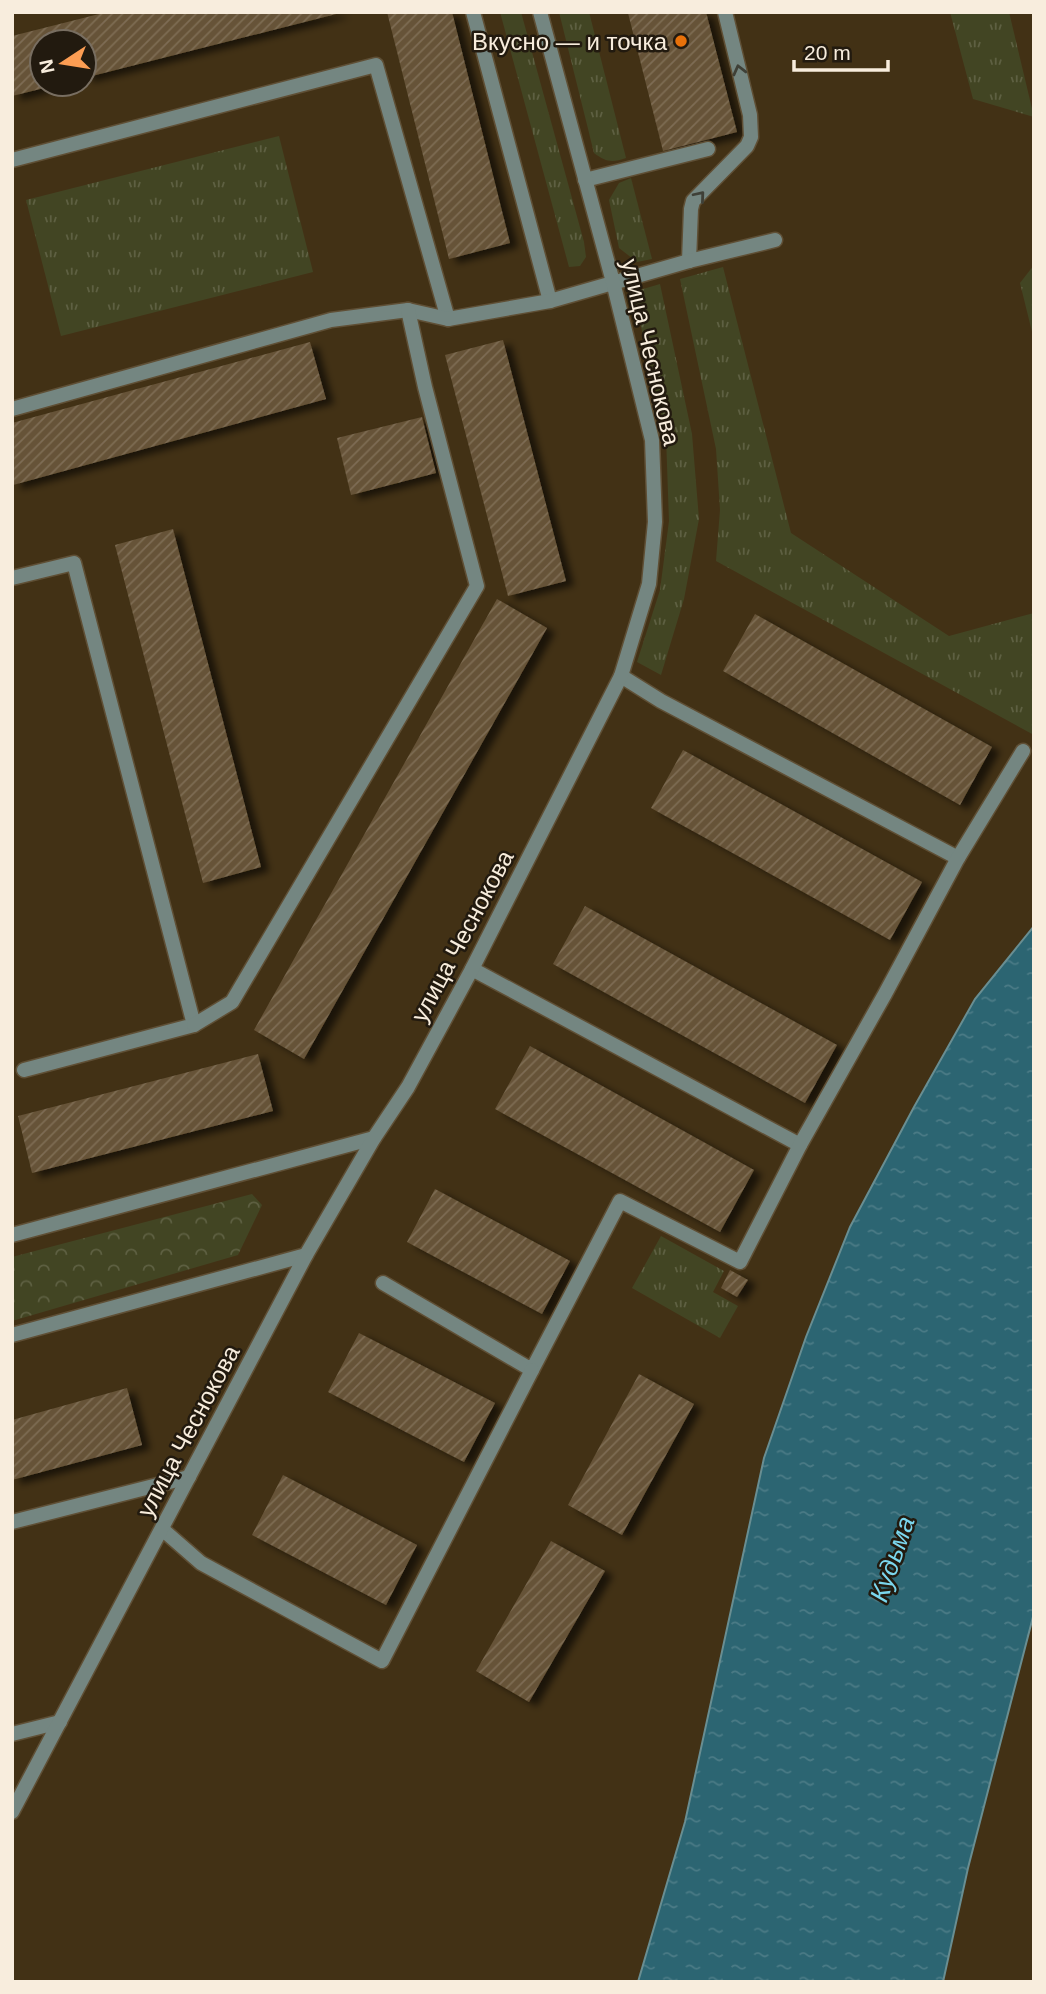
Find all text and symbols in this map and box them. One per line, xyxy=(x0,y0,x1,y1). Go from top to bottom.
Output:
north arrow xyxy=(28,28,98,98)
place label: Вкусно — и точка xyxy=(472,28,668,55)
scale bar xyxy=(794,28,888,72)
marker: Вкусно — и точка xyxy=(673,33,689,49)
text: 20 m xyxy=(804,41,851,64)
text: N xyxy=(35,58,59,75)
one-way arrow xyxy=(733,64,747,76)
one-way arrow xyxy=(691,191,704,204)
street label: улица Чеснокова xyxy=(616,256,686,448)
street label: улица Чеснокова xyxy=(405,845,519,1026)
street label: улица Чеснокова xyxy=(131,1340,245,1521)
water label: Кудьма xyxy=(863,1512,921,1606)

